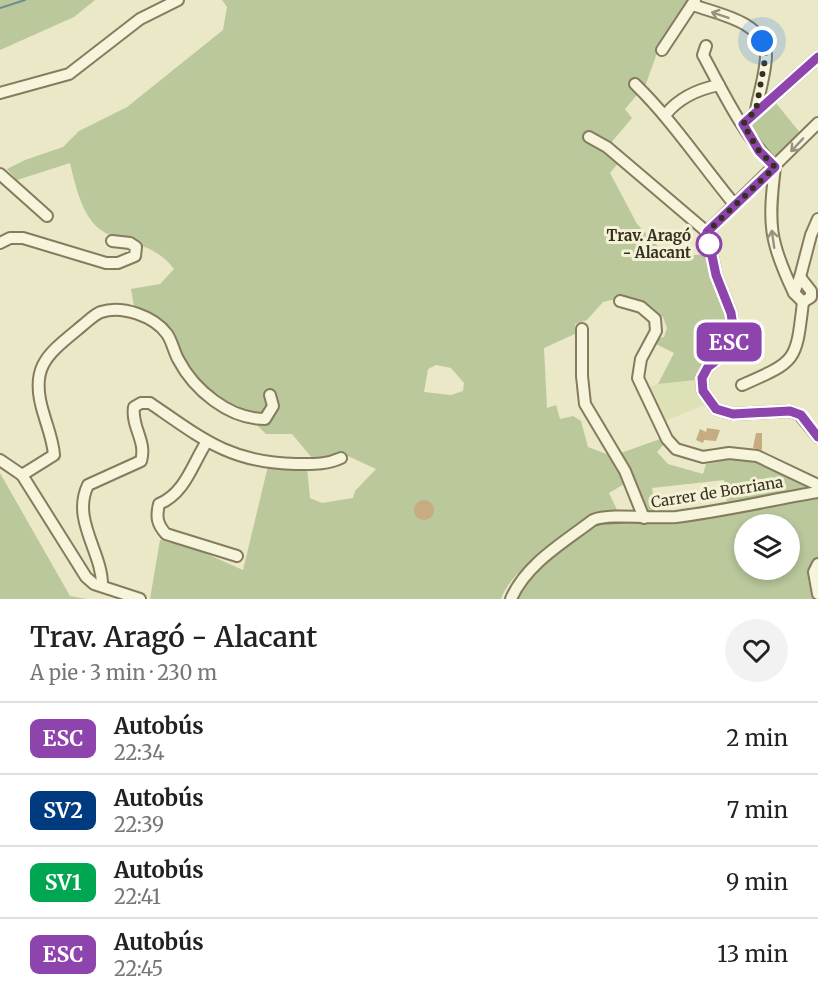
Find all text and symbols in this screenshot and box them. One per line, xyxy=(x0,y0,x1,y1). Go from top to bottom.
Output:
one-way arrow xyxy=(711,8,730,19)
your location xyxy=(747,26,777,56)
one-way arrow xyxy=(790,137,804,152)
place label: Trav. Aragó - Alacant xyxy=(607,226,691,262)
one-way arrow xyxy=(768,229,779,249)
marker: Trav. Aragó - Alacant xyxy=(696,231,722,257)
line badge: ESC xyxy=(694,322,764,362)
text: ESC xyxy=(709,329,749,356)
street label: Carrer de Borriana xyxy=(650,472,784,512)
map controls xyxy=(734,514,800,580)
button: layers xyxy=(734,514,800,580)
text: Trav. Aragó - Alacant xyxy=(30,619,317,655)
button: heart xyxy=(725,619,788,682)
text: A pie · 3 min · 230 m xyxy=(30,660,217,685)
text: Autobús xyxy=(114,712,204,740)
text: 2 min xyxy=(726,724,788,752)
text: ESC xyxy=(43,725,83,752)
text: 22:34 xyxy=(114,740,165,765)
text: Autobús xyxy=(114,784,204,812)
text: 7 min xyxy=(727,796,788,824)
text: SV2 xyxy=(43,797,83,824)
text: 22:39 xyxy=(114,812,164,837)
text: Autobús xyxy=(114,856,204,884)
text: 9 min xyxy=(726,868,788,896)
text: SV1 xyxy=(45,869,81,896)
text: 22:41 xyxy=(114,884,161,909)
text: Autobús xyxy=(114,928,204,956)
text: 13 min xyxy=(717,940,788,968)
text: ESC xyxy=(43,941,83,968)
text: 22:45 xyxy=(114,956,163,981)

